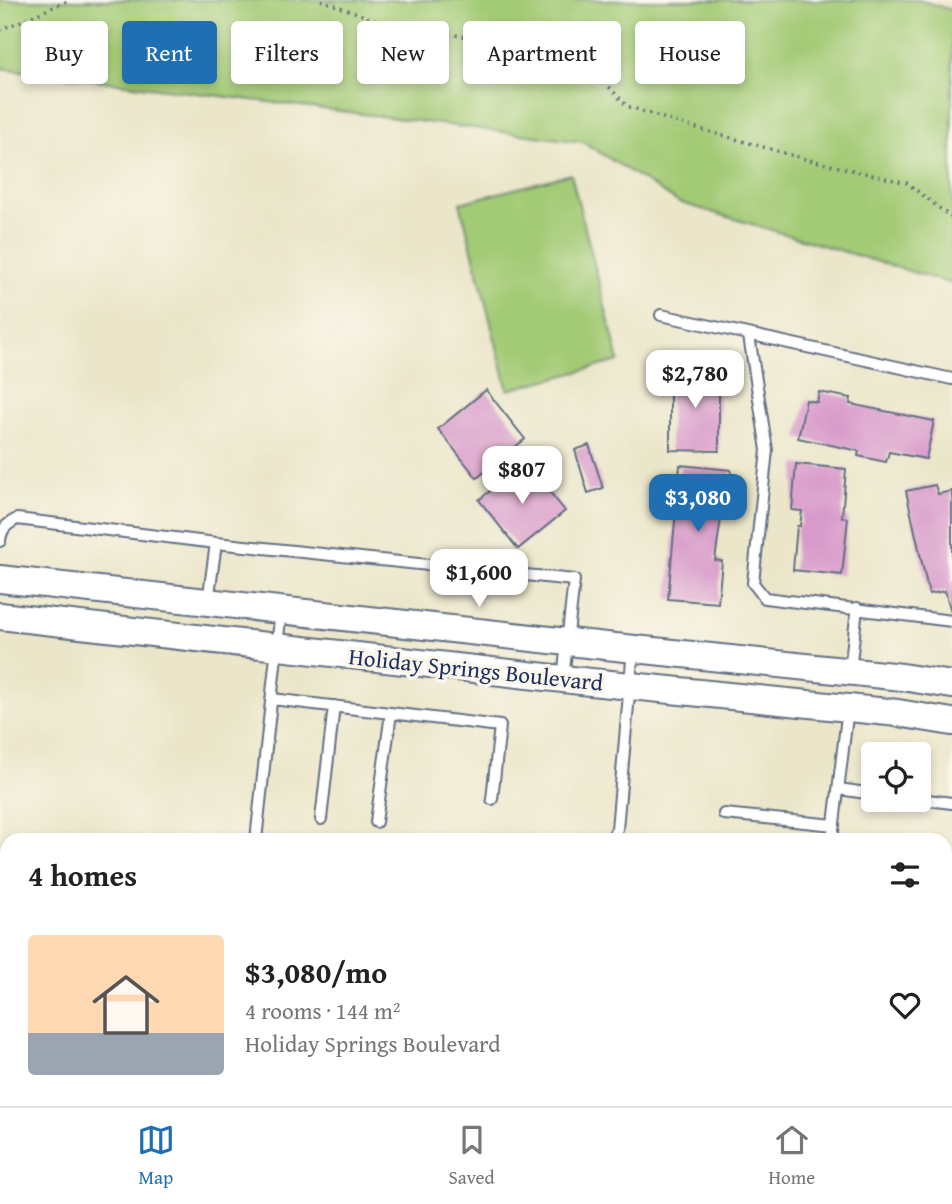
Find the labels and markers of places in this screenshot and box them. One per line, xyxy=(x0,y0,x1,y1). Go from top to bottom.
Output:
pin: $2,780 xyxy=(638,350,752,410)
pin: $807 xyxy=(481,447,563,506)
pin: $3,080 xyxy=(641,475,755,534)
pin: $1,600 xyxy=(422,550,536,609)

